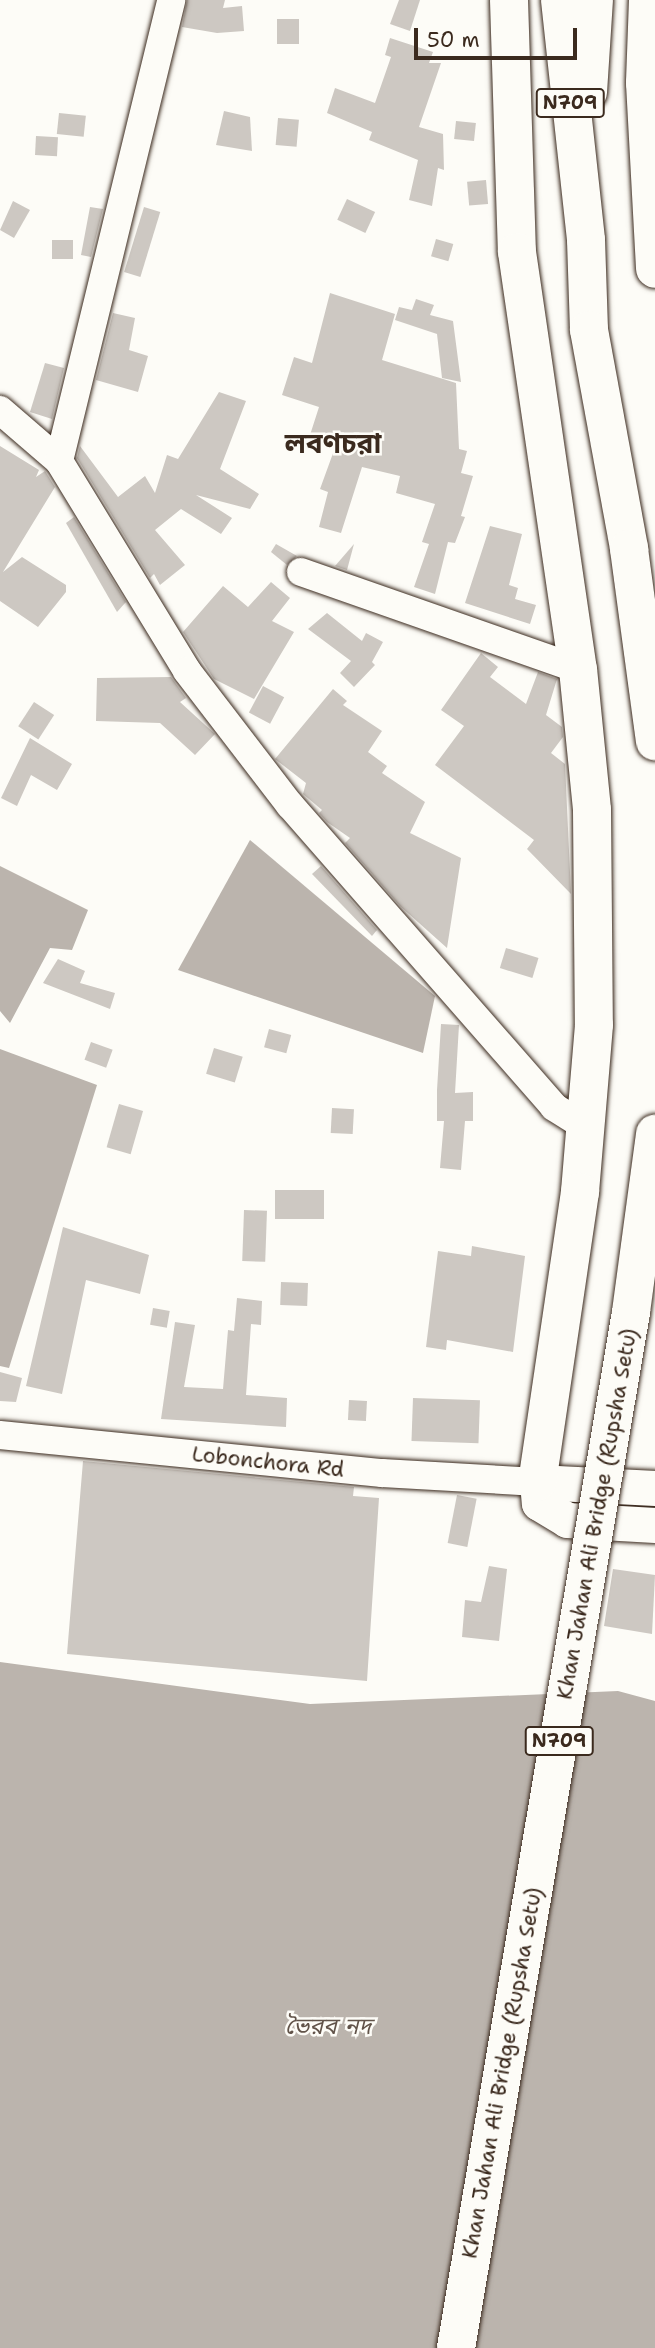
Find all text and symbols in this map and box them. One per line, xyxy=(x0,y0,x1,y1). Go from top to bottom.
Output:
scale bar xyxy=(417,14,580,58)
text: 50 m xyxy=(427,26,480,54)
road number: N709 xyxy=(535,88,605,118)
district label: লবণচরা xyxy=(285,426,381,460)
street label: Khan Jahan Ali Bridge (Rupsha Setu) xyxy=(552,1326,642,1702)
street label: Lobonchora Rd xyxy=(191,1441,345,1483)
road number: N709 xyxy=(524,1726,594,1756)
street label: Khan Jahan Ali Bridge (Rupsha Setu) xyxy=(457,1885,547,2261)
water label: ভৈরব নদ xyxy=(285,2012,371,2040)

